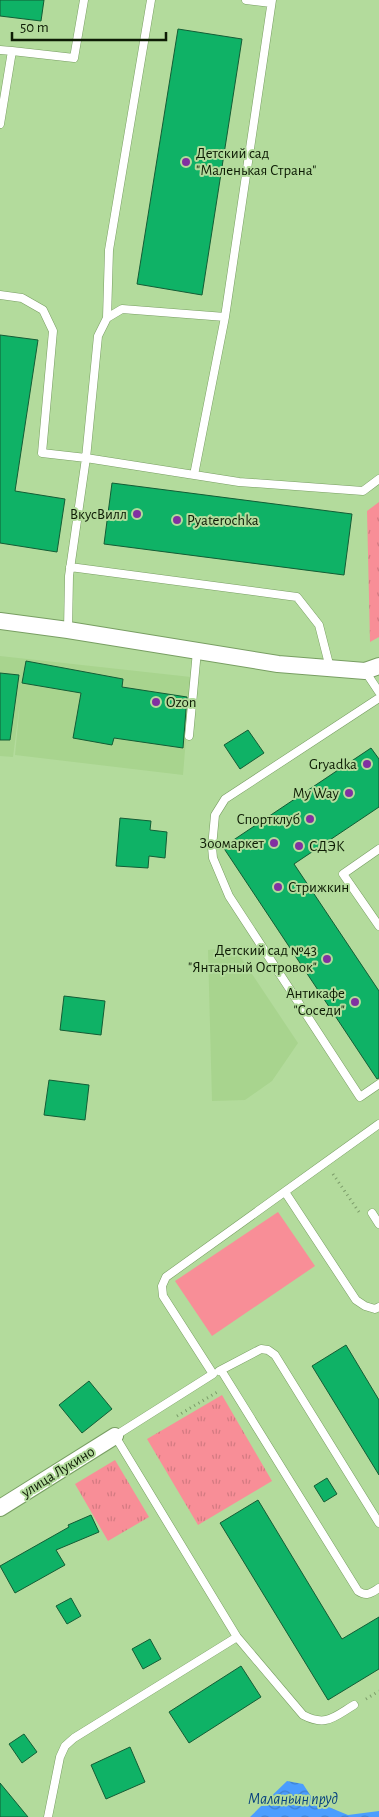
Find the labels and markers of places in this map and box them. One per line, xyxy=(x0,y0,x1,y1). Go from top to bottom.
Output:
place label: Детский сад "Маленькая Страна" xyxy=(196,146,316,178)
marker: Детский сад "Маленькая Страна" xyxy=(180,156,192,168)
place label: ВкусВилл xyxy=(70,507,127,522)
marker: ВкусВилл xyxy=(131,508,143,520)
place label: Pyaterochka xyxy=(187,513,259,528)
marker: Pyaterochka xyxy=(171,514,183,526)
place label: Ozon xyxy=(166,695,196,710)
marker: Ozon xyxy=(150,696,162,708)
place label: Gryadka xyxy=(309,757,357,772)
marker: Gryadka xyxy=(361,758,373,770)
place label: My Way xyxy=(293,786,340,801)
marker: My Way xyxy=(343,787,355,799)
place label: Спортклуб xyxy=(236,812,300,827)
marker: Спортклуб xyxy=(304,813,316,825)
place label: Зоомаркет xyxy=(199,836,265,851)
marker: Зоомаркет xyxy=(268,837,280,849)
place label: СДЭК xyxy=(309,839,345,854)
marker: СДЭК xyxy=(293,840,305,852)
place label: Стрижкин xyxy=(288,880,349,895)
marker: Стрижкин xyxy=(272,881,284,893)
place label: Детский сад №43 "Янтарный Островок" xyxy=(188,943,317,975)
marker: Детский сад №43 "Янтарный Островок" xyxy=(321,953,333,965)
place label: Антикафе "Соседи" xyxy=(286,986,345,1018)
marker: Антикафе "Соседи" xyxy=(349,996,361,1008)

